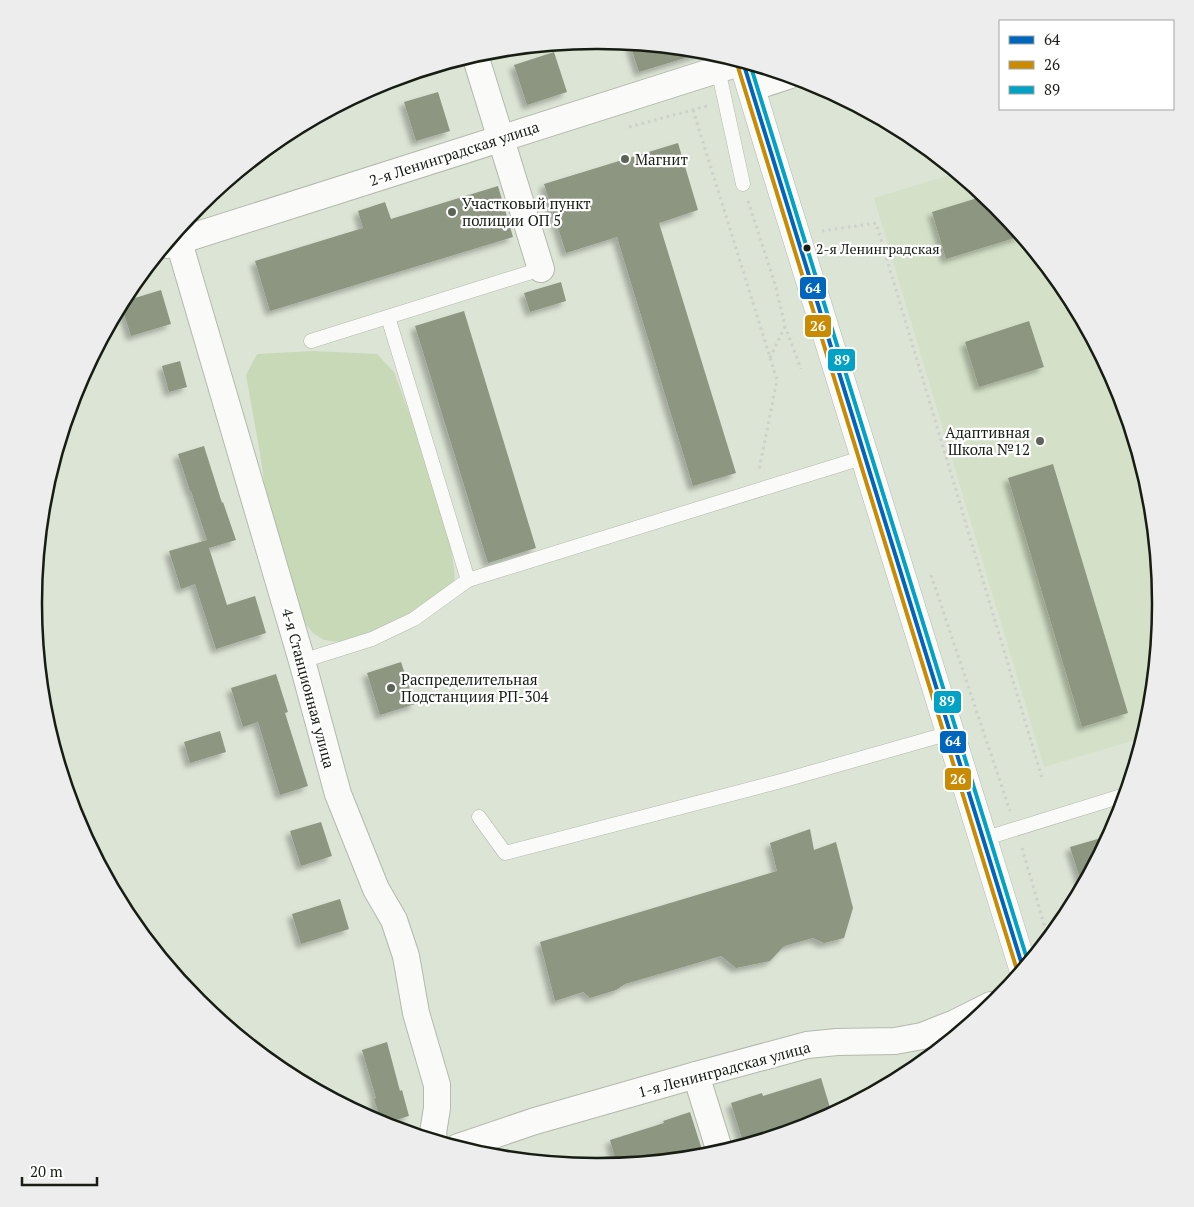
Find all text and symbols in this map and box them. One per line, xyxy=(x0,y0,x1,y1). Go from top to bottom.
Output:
legend xyxy=(999,20,1174,110)
text: 64 xyxy=(1044,29,1060,49)
text: 26 xyxy=(1044,54,1060,74)
text: 89 xyxy=(1044,79,1060,99)
street label: 2-я Ленинградская улица xyxy=(366,116,542,190)
place label: Магнит xyxy=(635,149,688,169)
marker: Магнит xyxy=(619,153,631,165)
place label: Участковый пункт полиции ОП 5 xyxy=(462,193,591,230)
marker: Участковый пункт полиции ОП 5 xyxy=(446,206,458,218)
place label: 2-я Ленинградская xyxy=(816,239,940,258)
marker: 2-я Ленинградская xyxy=(802,243,812,253)
line badge: 64 xyxy=(799,276,827,300)
text: 64 xyxy=(805,278,821,297)
line badge: 26 xyxy=(804,314,832,338)
text: 26 xyxy=(810,316,826,335)
line badge: 89 xyxy=(827,348,856,372)
text: 89 xyxy=(834,350,850,369)
place label: Адаптивная Школа №12 xyxy=(945,422,1030,459)
marker: Адаптивная Школа №12 xyxy=(1034,435,1046,447)
street label: 4-я Станционная улица xyxy=(278,606,340,771)
place label: Распределительная Подстанциия РП-304 xyxy=(401,669,548,706)
marker: Распределительная Подстанциия РП-304 xyxy=(385,682,397,694)
line badge: 89 xyxy=(933,690,962,714)
text: 89 xyxy=(939,691,955,710)
line badge: 64 xyxy=(939,730,967,754)
text: 64 xyxy=(945,731,961,750)
line badge: 26 xyxy=(944,767,972,791)
text: 26 xyxy=(950,769,966,788)
street label: 1-я Ленинградская улица xyxy=(636,1036,813,1102)
scale bar xyxy=(22,1154,98,1186)
text: 20 m xyxy=(30,1161,63,1181)

